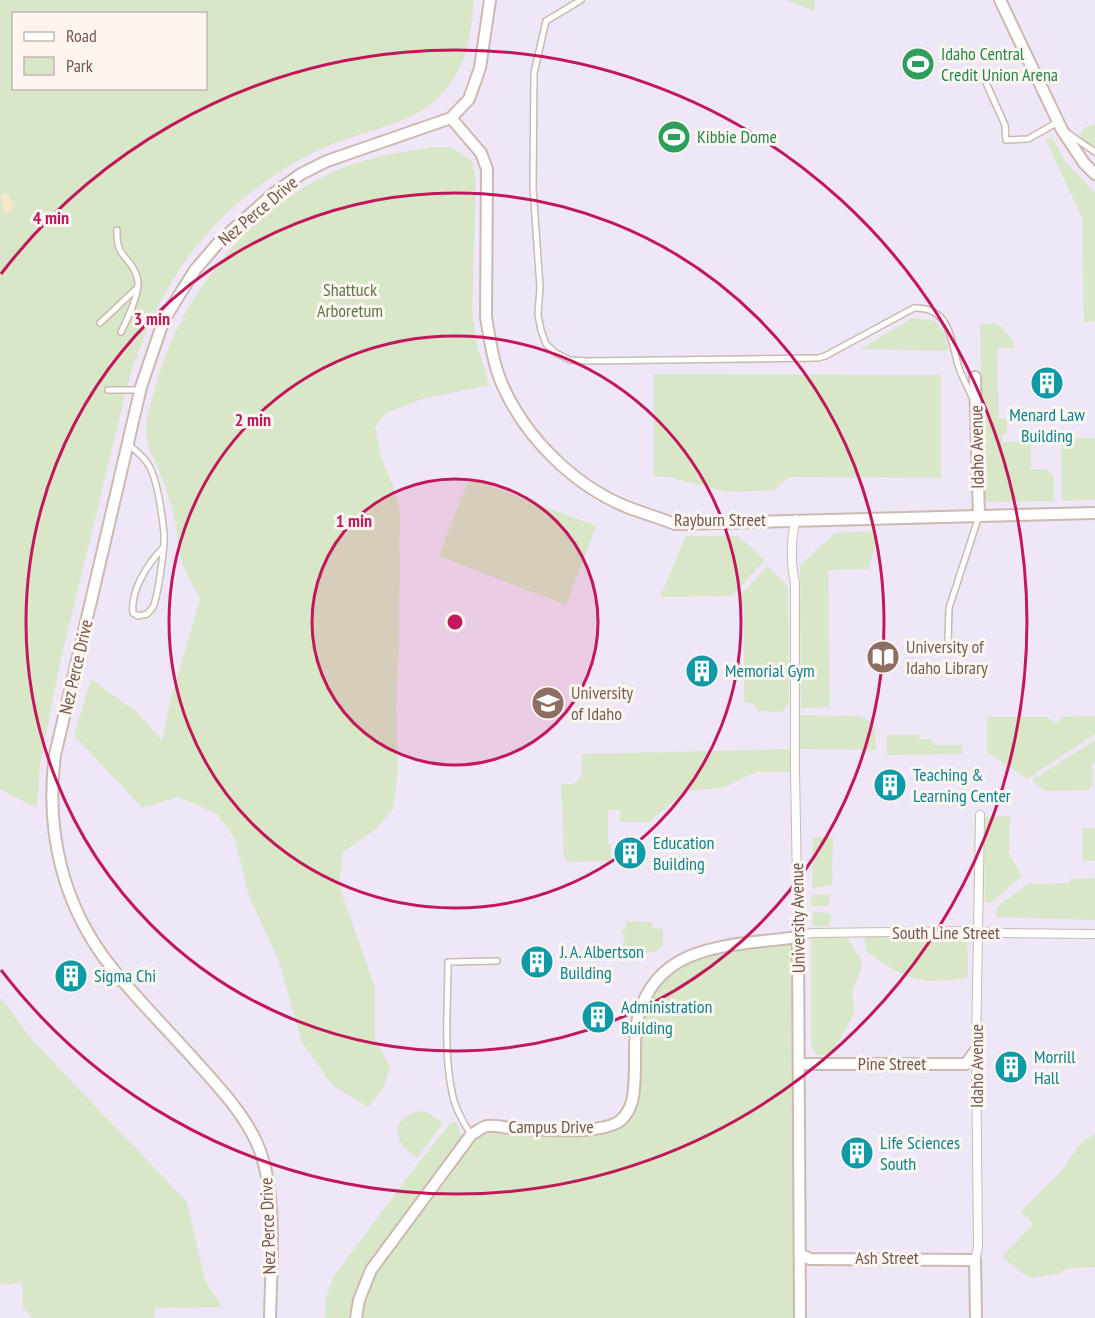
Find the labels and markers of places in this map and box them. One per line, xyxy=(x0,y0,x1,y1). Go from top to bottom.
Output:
place label: Idaho Central Credit Union Arena xyxy=(941,42,1058,86)
sports icon: Idaho Central Credit Union Arena xyxy=(900,46,936,82)
sports icon: Kibbie Dome xyxy=(656,119,692,155)
place label: Kibbie Dome xyxy=(697,125,777,148)
building icon: Menard Law Building xyxy=(1029,365,1065,401)
place label: Menard Law Building xyxy=(1009,403,1085,447)
centre of rings xyxy=(445,612,465,632)
place label: University of Idaho Library xyxy=(906,635,988,679)
library icon: University of Idaho Library xyxy=(865,639,901,675)
building icon: Memorial Gym xyxy=(684,653,720,689)
place label: Memorial Gym xyxy=(725,659,815,682)
place label: University of Idaho xyxy=(571,681,633,725)
school or university icon: University of Idaho xyxy=(530,685,566,721)
place label: Teaching & Learning Center xyxy=(913,763,1011,807)
building icon: Teaching & Learning Center xyxy=(872,767,908,803)
place label: Education Building xyxy=(653,831,714,875)
building icon: Education Building xyxy=(612,835,648,871)
place label: J. A. Albertson Building xyxy=(559,940,644,984)
building icon: J. A. Albertson Building xyxy=(519,944,555,980)
building icon: Sigma Chi xyxy=(53,958,89,994)
place label: Sigma Chi xyxy=(94,964,156,987)
place label: Administration Building xyxy=(621,995,712,1039)
building icon: Administration Building xyxy=(580,999,616,1035)
place label: Morrill Hall xyxy=(1034,1045,1076,1089)
building icon: Morrill Hall xyxy=(993,1049,1029,1085)
place label: Life Sciences South xyxy=(880,1131,960,1175)
building icon: Life Sciences South xyxy=(839,1135,875,1171)

